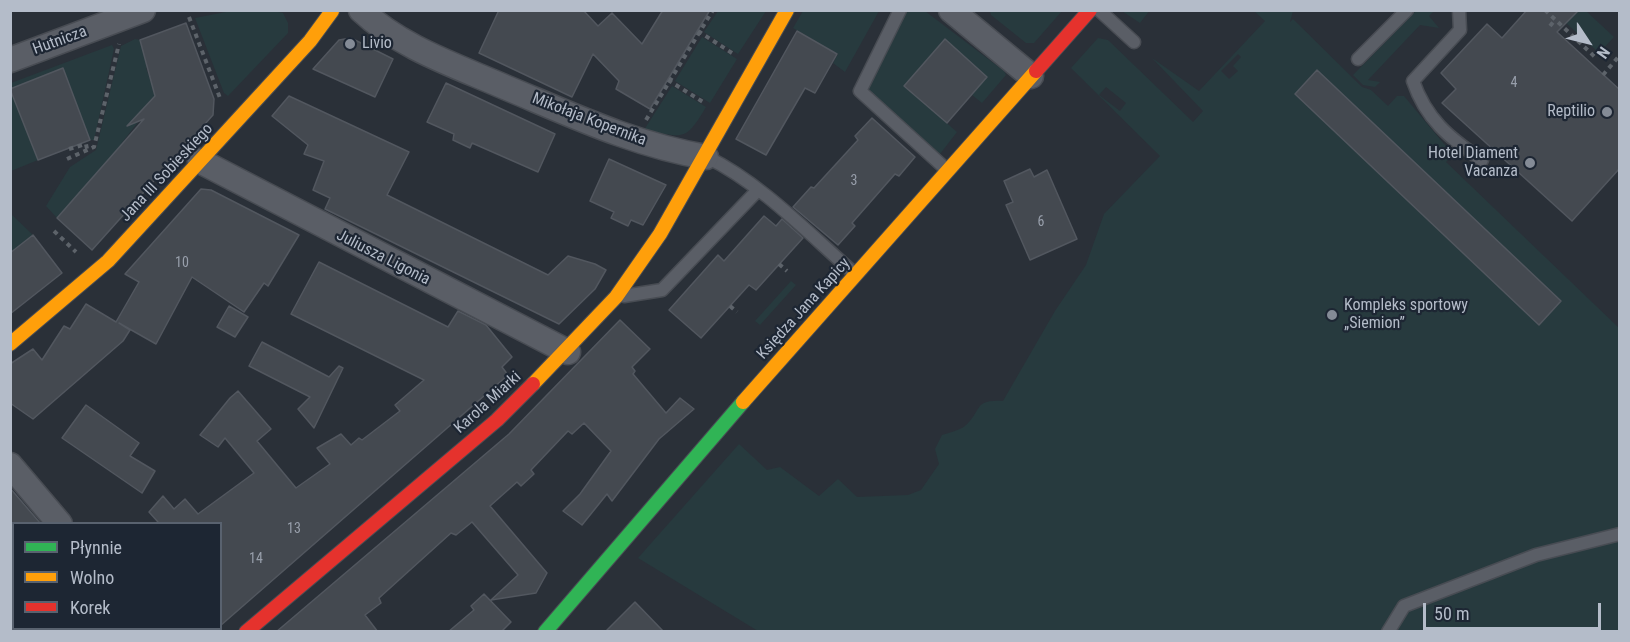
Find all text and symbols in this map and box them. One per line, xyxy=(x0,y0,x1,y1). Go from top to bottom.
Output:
north arrow xyxy=(1558,12,1618,72)
street label: Hutnicza xyxy=(30,22,90,60)
place label: Livio xyxy=(362,34,392,54)
marker: Livio xyxy=(343,37,357,51)
text: N xyxy=(1593,43,1614,62)
house number: 4 xyxy=(1511,75,1517,91)
street label: Mikołaja Kopernika xyxy=(529,89,649,151)
place label: Reptilio xyxy=(1547,102,1595,122)
marker: Reptilio xyxy=(1600,105,1614,119)
street label: Jana III Sobieskiego xyxy=(117,120,217,226)
place label: Hotel Diament Vacanza xyxy=(1428,144,1518,182)
marker: Hotel Diament Vacanza xyxy=(1523,156,1537,170)
house number: 3 xyxy=(851,173,857,189)
house number: 6 xyxy=(1038,214,1044,230)
street label: Juliusza Ligonia xyxy=(333,226,433,290)
street label: Księdza Jana Kapicy xyxy=(753,254,855,364)
house number: 10 xyxy=(175,255,189,271)
place label: Kompleks sportowy „Siemion” xyxy=(1344,296,1468,334)
marker: Kompleks sportowy „Siemion” xyxy=(1325,308,1339,322)
street label: Karola Miarki xyxy=(451,368,525,438)
house number: 13 xyxy=(287,521,301,537)
legend xyxy=(12,522,222,630)
text: Płynnie xyxy=(70,537,122,558)
house number: 14 xyxy=(249,551,263,567)
text: Wolno xyxy=(70,567,114,588)
scale bar xyxy=(1426,591,1604,629)
text: Korek xyxy=(70,597,110,618)
text: 50 m xyxy=(1434,603,1469,624)

